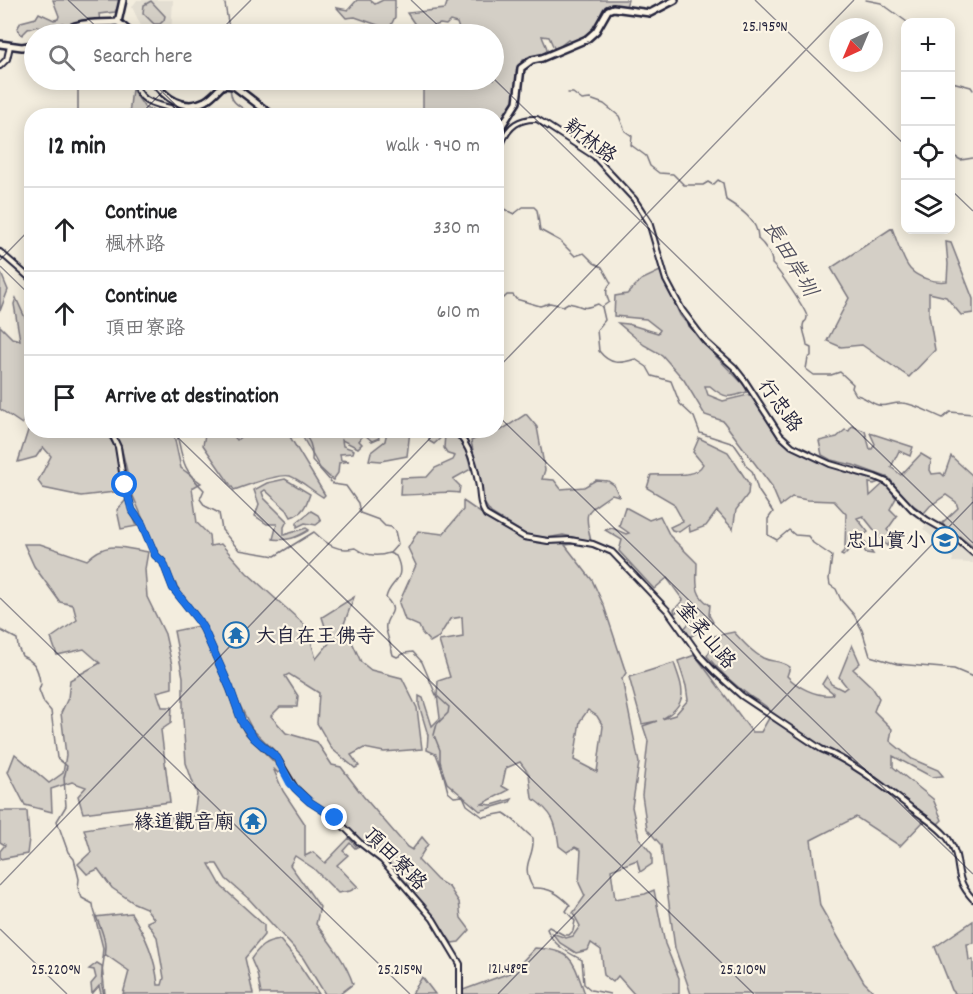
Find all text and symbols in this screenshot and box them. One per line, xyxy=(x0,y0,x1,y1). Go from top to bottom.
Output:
text: 25.195°N xyxy=(742,17,788,39)
north arrow xyxy=(829,18,883,72)
map controls xyxy=(901,18,955,234)
button: + xyxy=(901,18,955,72)
search box xyxy=(24,24,504,90)
icon: search xyxy=(45,41,78,74)
text: Search here xyxy=(93,42,192,73)
button: − xyxy=(901,72,955,126)
street label: 新林路 xyxy=(557,113,622,172)
button: locate xyxy=(901,126,955,180)
text: 12 min xyxy=(48,129,106,166)
text: Walk · 940 m xyxy=(386,133,480,161)
button: layers xyxy=(901,180,955,234)
text: Continue xyxy=(105,198,177,229)
icon: ahead xyxy=(48,213,81,246)
text: 330 m xyxy=(433,215,480,243)
water label: 長田岸圳 xyxy=(754,216,824,305)
text: 楓林路 xyxy=(105,232,165,260)
text: Continue xyxy=(105,282,177,313)
icon: ahead xyxy=(48,297,81,330)
text: 610 m xyxy=(437,299,480,327)
text: 頂田寮路 xyxy=(105,316,185,344)
street label: 行忠路 xyxy=(750,374,808,440)
icon: arrive xyxy=(48,381,81,414)
text: Arrive at destination xyxy=(105,382,279,413)
route start xyxy=(111,471,137,497)
school or university icon: 忠山實小 xyxy=(930,525,960,555)
place label: 忠山實小 xyxy=(846,529,926,557)
street label: 奎柔山路 xyxy=(668,597,742,677)
temple icon: 大自在王佛寺 xyxy=(221,620,251,650)
place label: 大自在王佛寺 xyxy=(256,624,376,652)
route end xyxy=(321,804,347,830)
temple icon: 緣道觀音廟 xyxy=(238,806,268,836)
place label: 緣道觀音廟 xyxy=(134,810,234,838)
street label: 頂田寮路 xyxy=(356,822,433,899)
text: 121.48°E xyxy=(488,959,528,981)
text: 25.220°N xyxy=(31,960,81,982)
text: 25.215°N xyxy=(377,960,423,982)
text: 25.210°N xyxy=(720,960,766,982)

